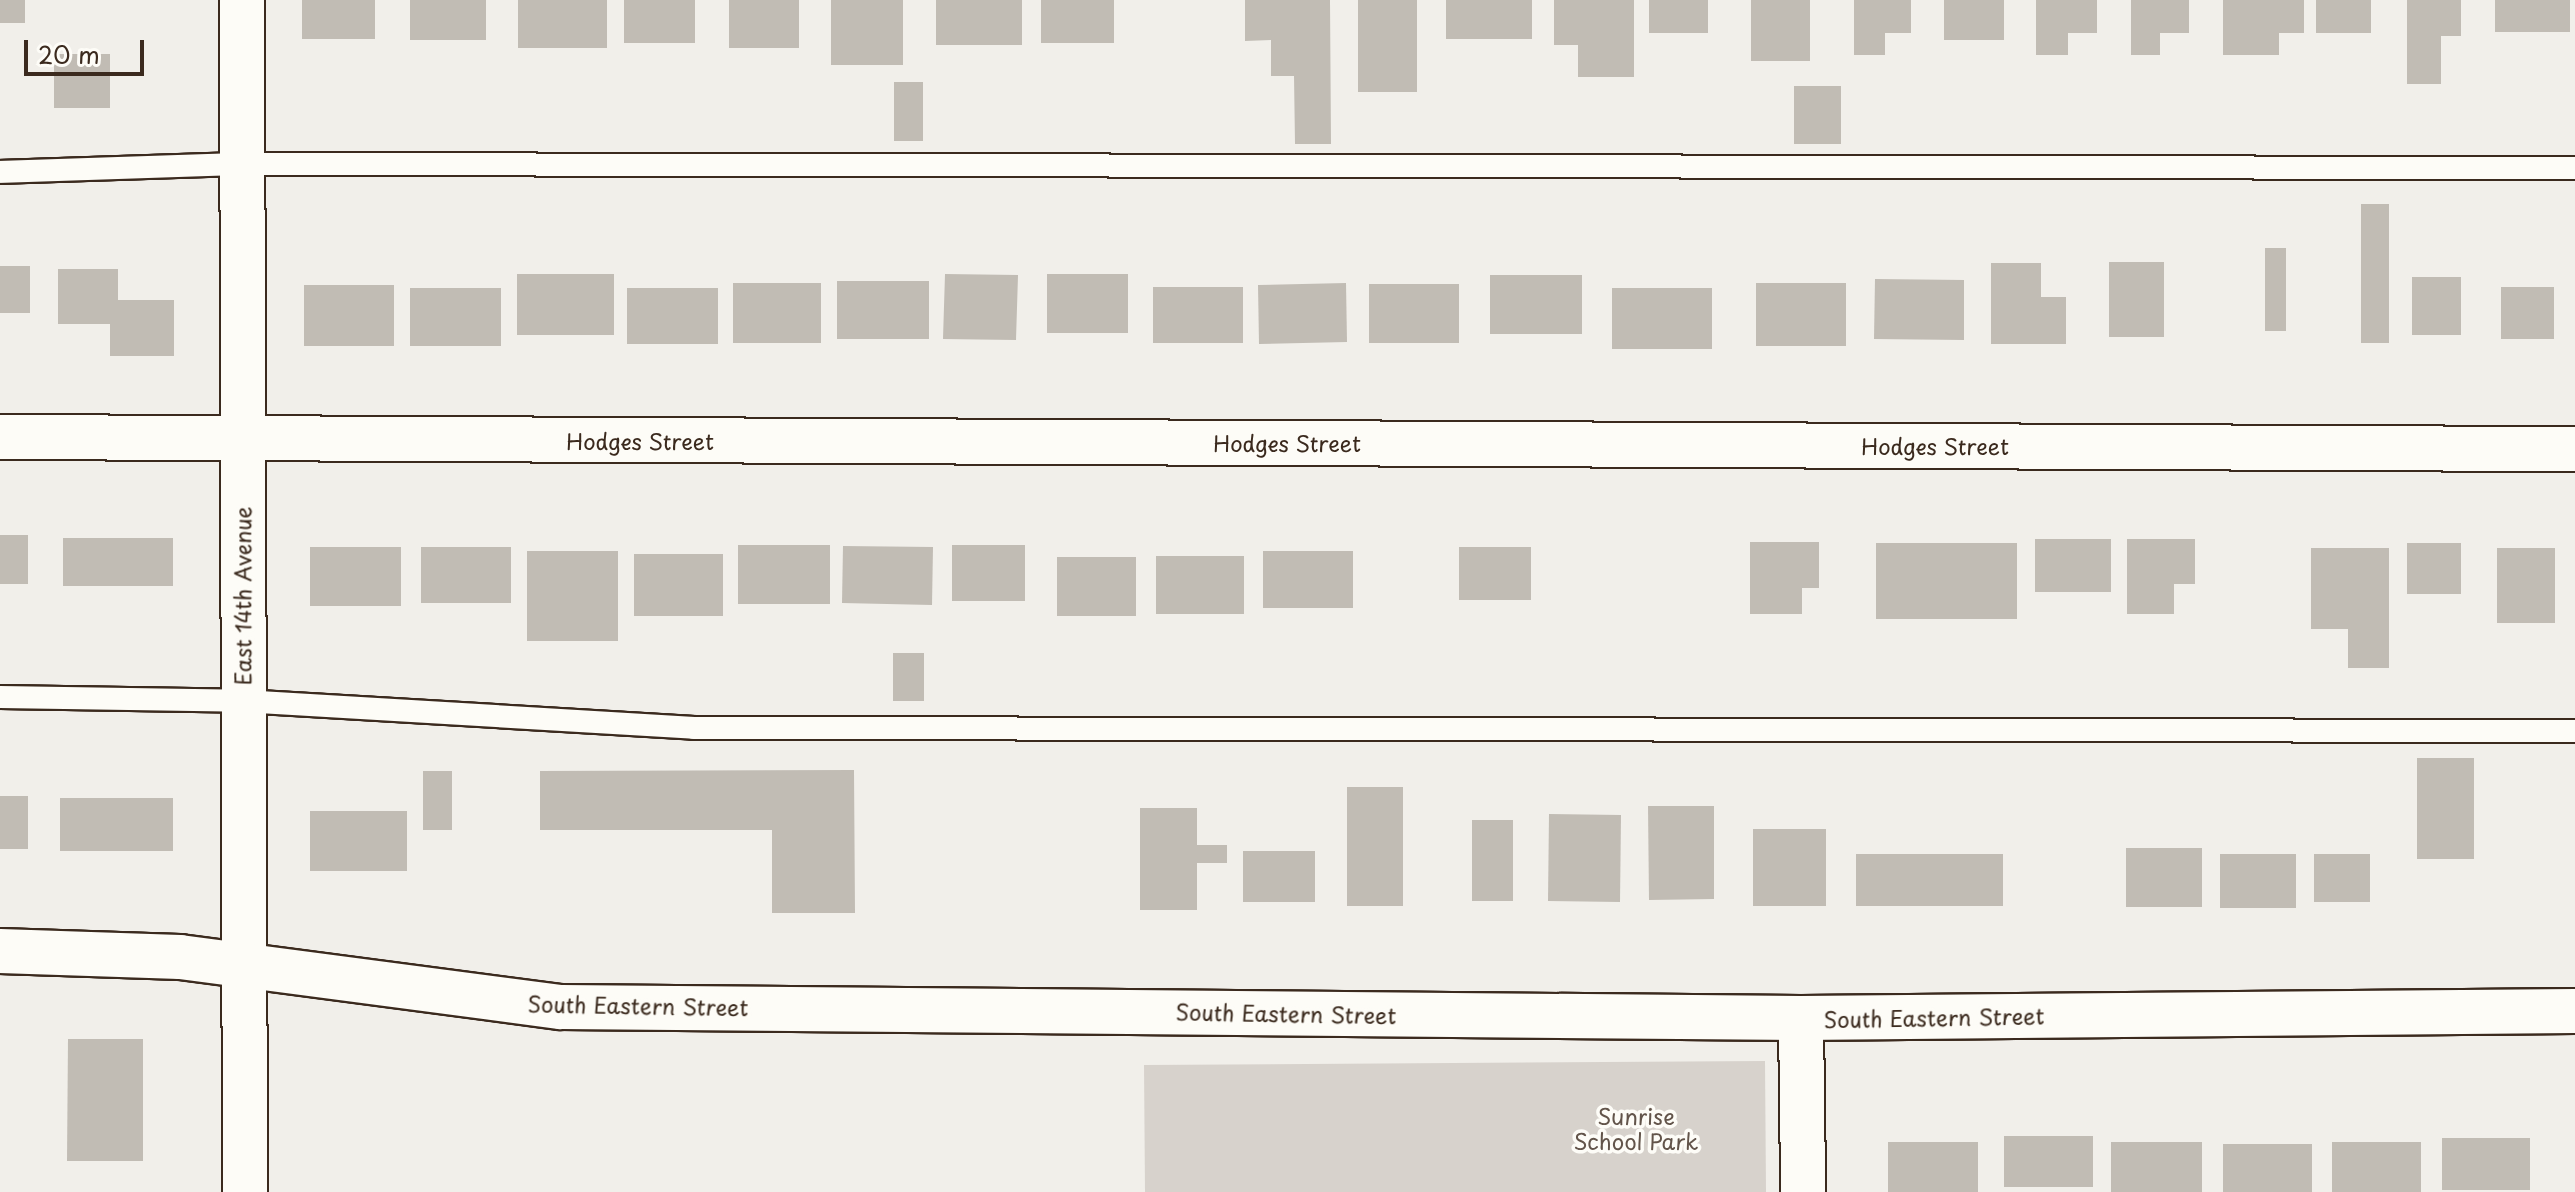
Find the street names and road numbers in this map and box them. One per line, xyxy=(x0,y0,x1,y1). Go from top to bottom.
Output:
street label: Hodges Street xyxy=(565,428,715,454)
street label: Hodges Street xyxy=(1212,430,1362,456)
street label: Hodges Street xyxy=(1860,433,2010,459)
street label: East 14th Avenue xyxy=(229,506,255,686)
street label: South Eastern Street xyxy=(527,990,749,1020)
street label: South Eastern Street xyxy=(1175,998,1397,1028)
street label: South Eastern Street xyxy=(1823,1002,2045,1032)

